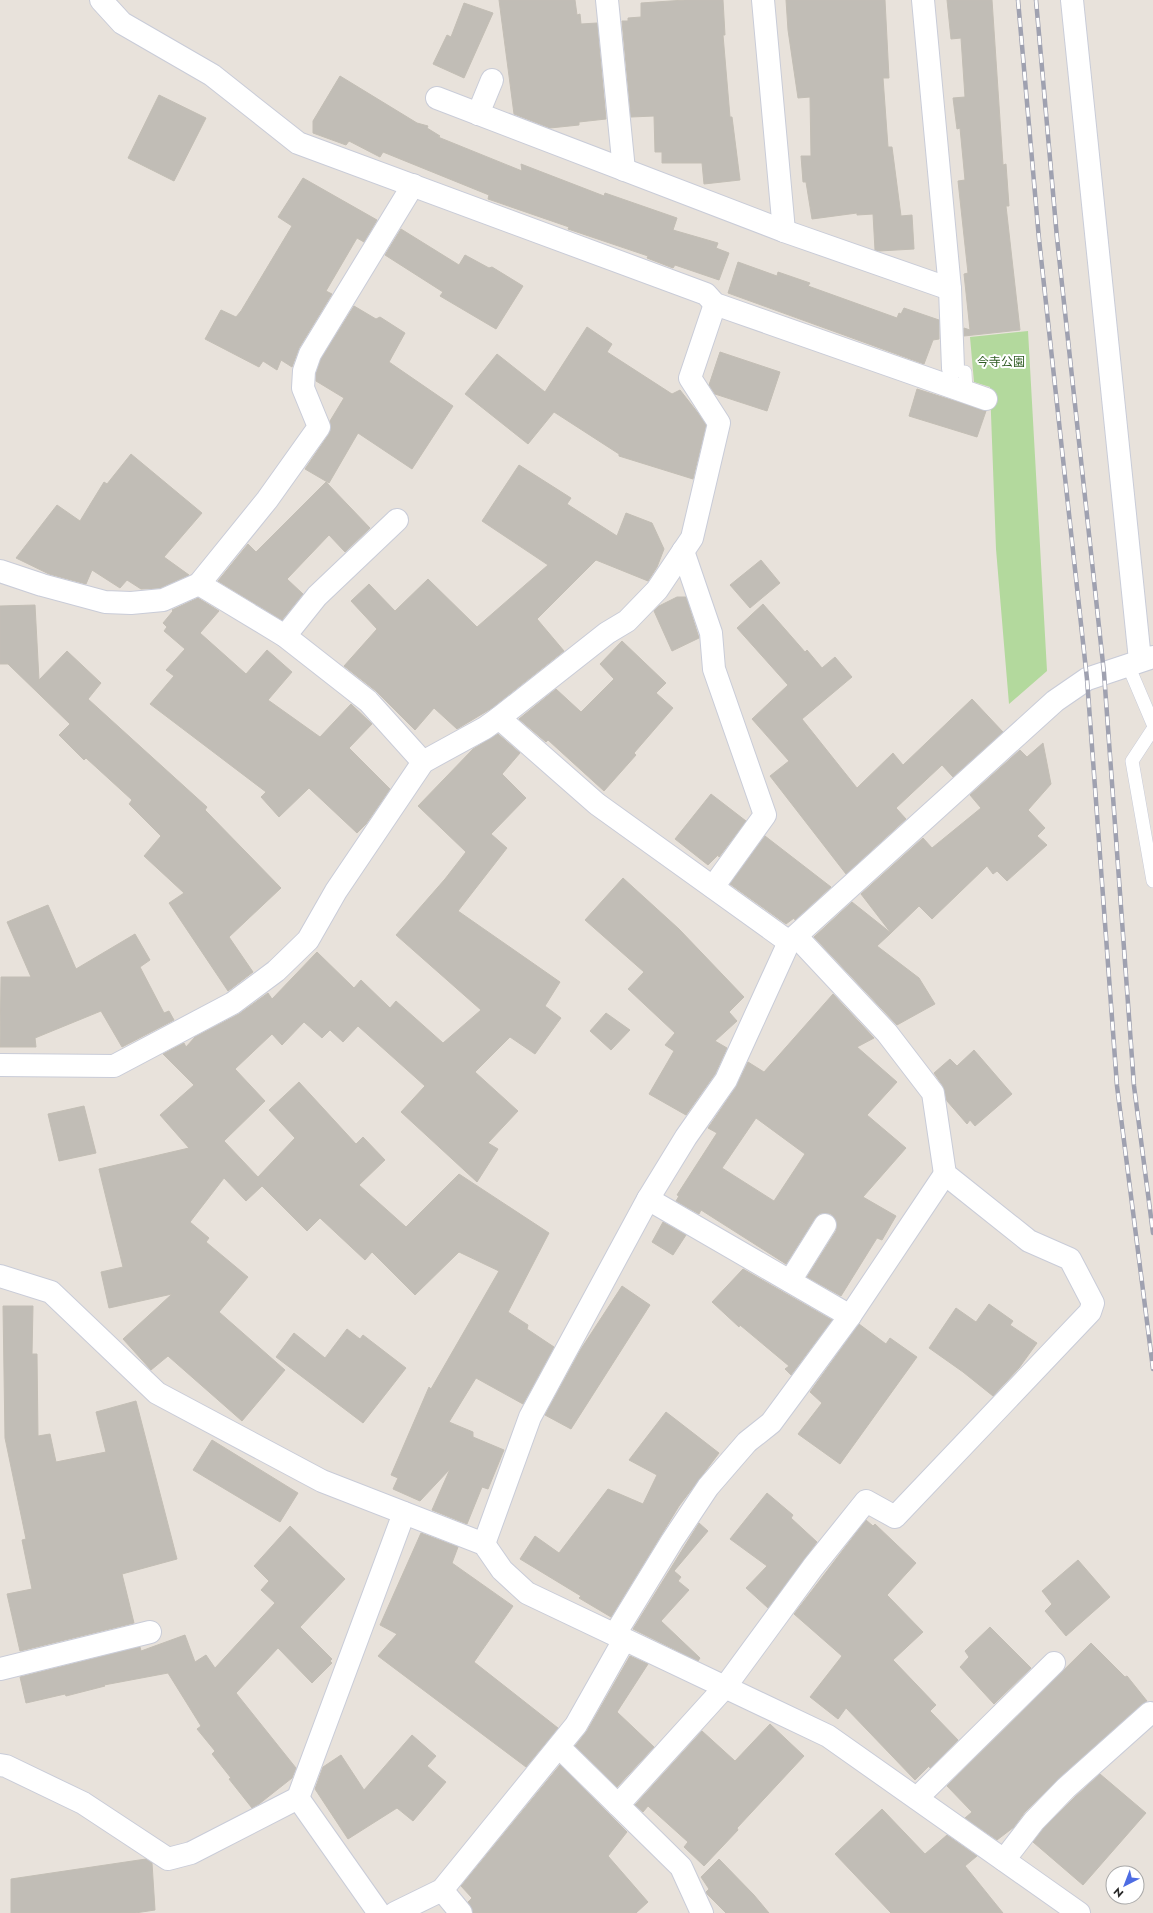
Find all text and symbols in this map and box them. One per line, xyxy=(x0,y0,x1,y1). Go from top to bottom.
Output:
park label: 今寺公園 xyxy=(977,353,1025,371)
north arrow xyxy=(1105,1865,1145,1905)
text: N xyxy=(1110,1884,1127,1901)

